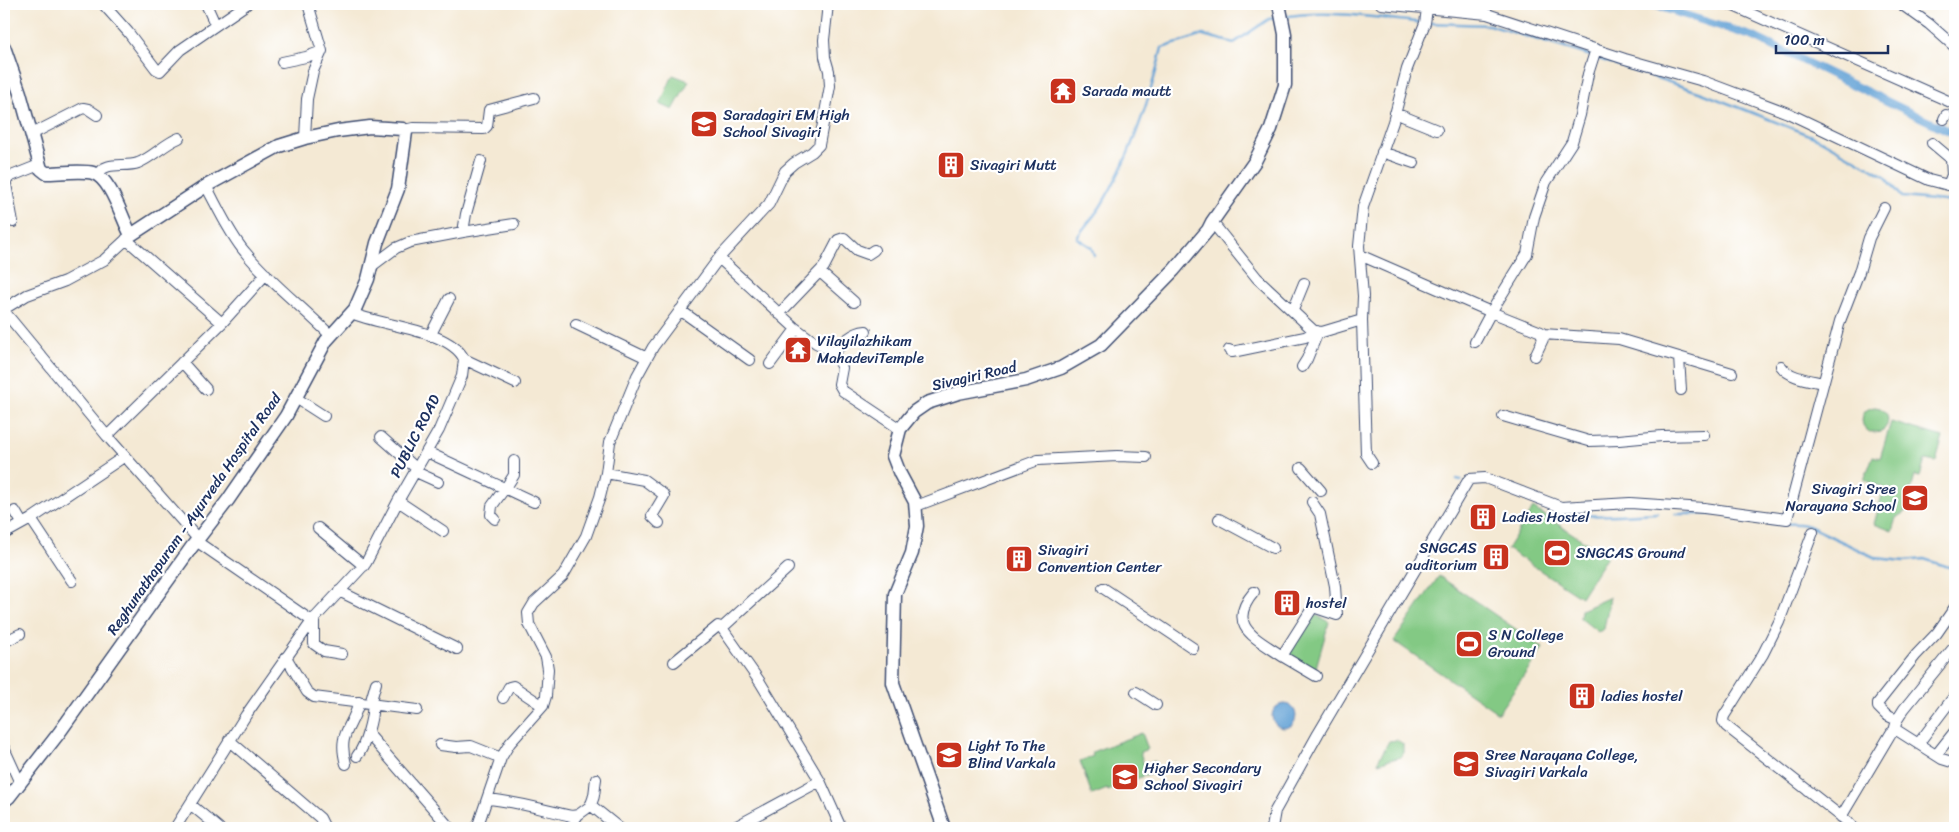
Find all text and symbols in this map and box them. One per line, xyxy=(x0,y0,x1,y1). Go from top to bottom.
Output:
scale bar xyxy=(1776,22,1889,54)
text: 100 m xyxy=(1784,27,1825,53)
temple icon: Sarada mautt xyxy=(1048,76,1078,106)
place label: Sarada mautt xyxy=(1082,78,1172,104)
place label: Saradagiri EM High School Sivagiri xyxy=(723,102,850,145)
school or university icon: Saradagiri EM High School Sivagiri xyxy=(689,109,719,139)
building icon: Sivagiri Mutt xyxy=(936,150,966,180)
place label: Sivagiri Mutt xyxy=(970,152,1057,178)
place label: Vilayilazhikam MahadeviTemple xyxy=(817,328,924,371)
temple icon: Vilayilazhikam MahadeviTemple xyxy=(783,335,813,365)
street label: Sivagiri Road xyxy=(929,353,1020,398)
street label: Reghunathapuram - Ayurveda Hospital Road xyxy=(100,387,289,641)
street label: PUBLIC ROAD xyxy=(383,389,447,482)
place label: Sivagiri Sree Narayana School xyxy=(1785,476,1897,519)
school or university icon: Sivagiri Sree Narayana School xyxy=(1900,483,1930,513)
building icon: Ladies Hostel xyxy=(1468,502,1498,532)
place label: Ladies Hostel xyxy=(1502,504,1590,530)
place label: SNGCAS auditorium xyxy=(1405,535,1478,578)
place label: Sivagiri Convention Center xyxy=(1038,537,1162,580)
sports icon: SNGCAS Ground xyxy=(1542,538,1572,568)
place label: SNGCAS Ground xyxy=(1576,540,1686,566)
building icon: SNGCAS auditorium xyxy=(1481,542,1511,572)
building icon: Sivagiri Convention Center xyxy=(1004,544,1034,574)
building icon: hostel xyxy=(1272,588,1302,618)
place label: hostel xyxy=(1305,590,1347,616)
place label: S N College Ground xyxy=(1488,622,1563,665)
sports icon: S N College Ground xyxy=(1454,629,1484,659)
building icon: ladies hostel xyxy=(1567,681,1597,711)
place label: ladies hostel xyxy=(1601,683,1683,709)
place label: Light To The Blind Varkala xyxy=(968,733,1056,776)
school or university icon: Light To The Blind Varkala xyxy=(934,740,964,770)
place label: Sree Narayana College, Sivagiri Varkala xyxy=(1485,742,1638,785)
school or university icon: Sree Narayana College, Sivagiri Varkala xyxy=(1451,749,1481,779)
place label: Higher Secondary School Sivagiri xyxy=(1144,755,1261,798)
school or university icon: Higher Secondary School Sivagiri xyxy=(1110,762,1140,792)

